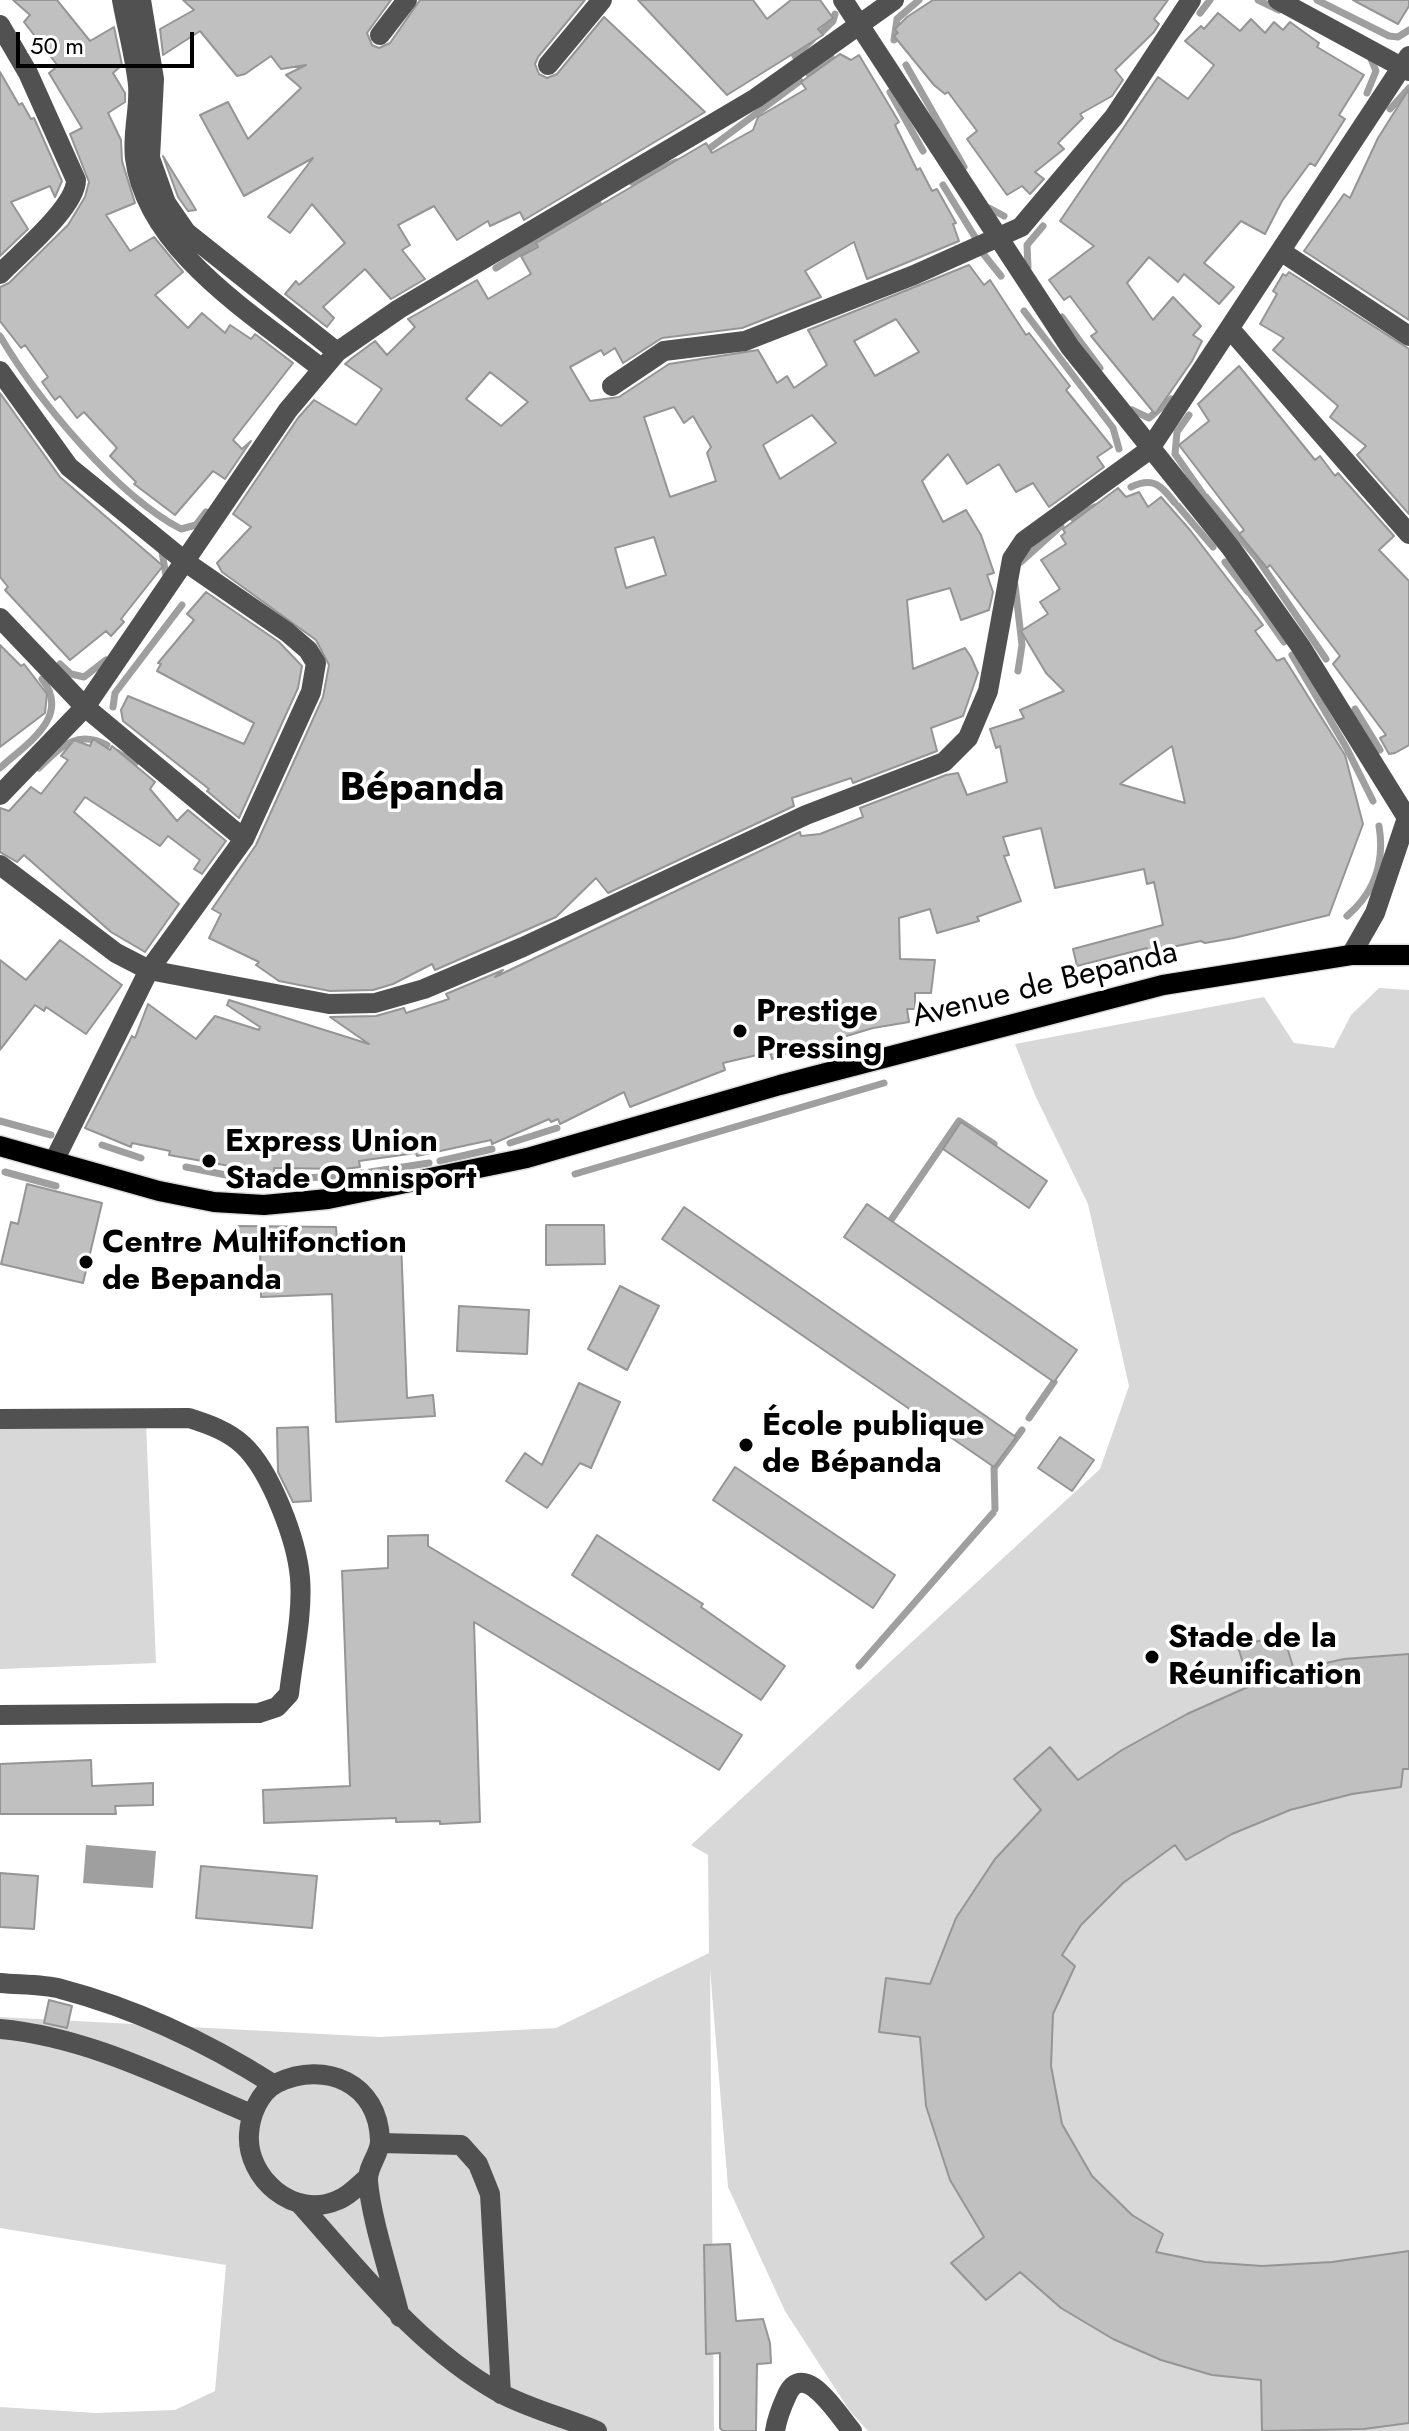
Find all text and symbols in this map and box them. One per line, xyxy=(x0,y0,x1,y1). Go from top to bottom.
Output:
scale bar xyxy=(20,16,198,66)
text: 50 m xyxy=(30,28,84,63)
district label: Bépanda xyxy=(340,766,504,814)
street label: Avenue de Bepanda xyxy=(908,934,1182,1038)
place label: Prestige Pressing xyxy=(756,994,882,1069)
marker: Prestige Pressing xyxy=(731,1022,749,1040)
place label: Express Union Stade Omnisport xyxy=(225,1124,476,1199)
marker: Express Union Stade Omnisport xyxy=(200,1152,218,1170)
place label: Centre Multifonction de Bepanda xyxy=(102,1225,407,1300)
marker: Centre Multifonction de Bepanda xyxy=(77,1253,95,1271)
place label: École publique de Bépanda xyxy=(762,1408,984,1483)
marker: École publique de Bépanda xyxy=(737,1436,755,1454)
place label: Stade de la Réunification xyxy=(1168,1620,1362,1695)
marker: Stade de la Réunification xyxy=(1143,1648,1161,1666)

